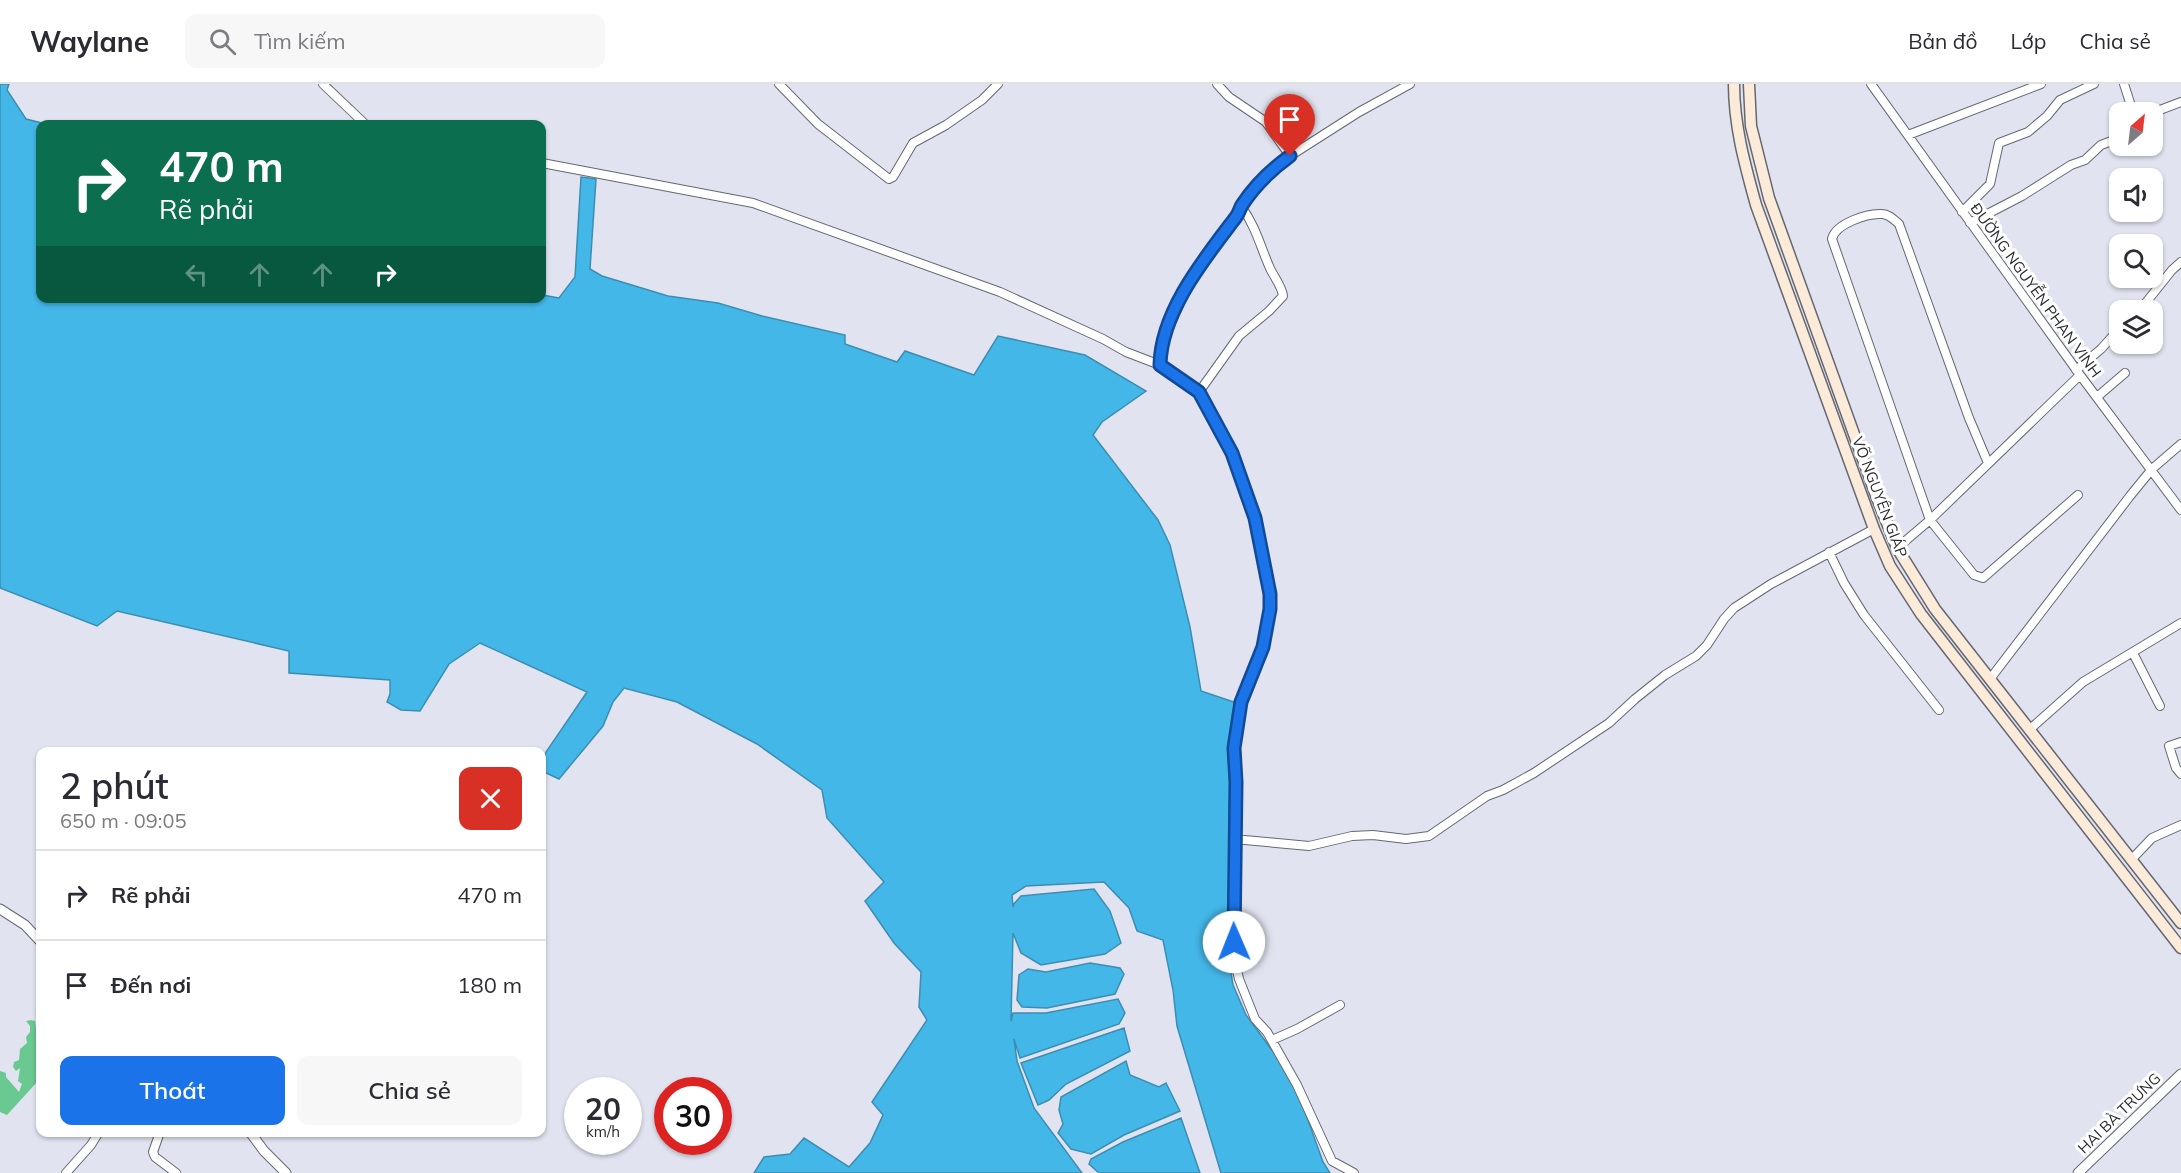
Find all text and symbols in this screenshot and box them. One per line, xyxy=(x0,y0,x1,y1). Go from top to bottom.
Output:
search box xyxy=(185,14,605,68)
text: Waylane xyxy=(30,24,149,59)
icon: search xyxy=(206,25,239,58)
text: Tìm kiếm xyxy=(254,27,345,55)
text: Bản đồ xyxy=(1908,28,1977,54)
text: Lớp xyxy=(2010,28,2046,54)
text: Chia sẻ xyxy=(2079,28,2151,54)
pin xyxy=(1264,94,1315,156)
north arrow xyxy=(2109,102,2163,156)
map controls xyxy=(2109,102,2163,354)
icon: arrive xyxy=(1273,103,1306,136)
text: 470 m xyxy=(159,140,284,193)
icon: right xyxy=(60,144,138,222)
button: sound xyxy=(2109,168,2163,222)
text: Rẽ phải xyxy=(159,192,254,226)
street label: ĐƯỜNG NGUYỄN PHAN VINH xyxy=(1966,199,2106,381)
button: search xyxy=(2109,234,2163,288)
icon: left xyxy=(180,258,213,291)
icon: ahead xyxy=(243,258,276,291)
icon: ahead xyxy=(306,258,339,291)
icon: right xyxy=(369,258,402,291)
button: layers xyxy=(2109,300,2163,354)
street label: VÕ NGUYÊN GIÁP xyxy=(1848,434,1912,560)
text: 2 phút xyxy=(60,763,169,808)
button: close xyxy=(459,767,522,830)
text: 650 m · 09:05 xyxy=(60,808,186,833)
icon: right xyxy=(60,879,93,912)
text: Rẽ phải xyxy=(111,881,191,909)
text: 470 m xyxy=(457,881,522,909)
position arrow xyxy=(1202,910,1266,974)
icon: arrive xyxy=(60,969,93,1002)
text: Đến nơi xyxy=(111,971,191,999)
text: 180 m xyxy=(457,971,522,999)
button: Thoát xyxy=(60,1056,285,1125)
button: Chia sẻ xyxy=(297,1056,522,1125)
street label: HAI BÀ TRƯNG xyxy=(2074,1069,2164,1157)
speed limit sign: 30 xyxy=(654,1077,732,1155)
text: 20 xyxy=(585,1090,621,1128)
text: km/h xyxy=(586,1122,620,1141)

